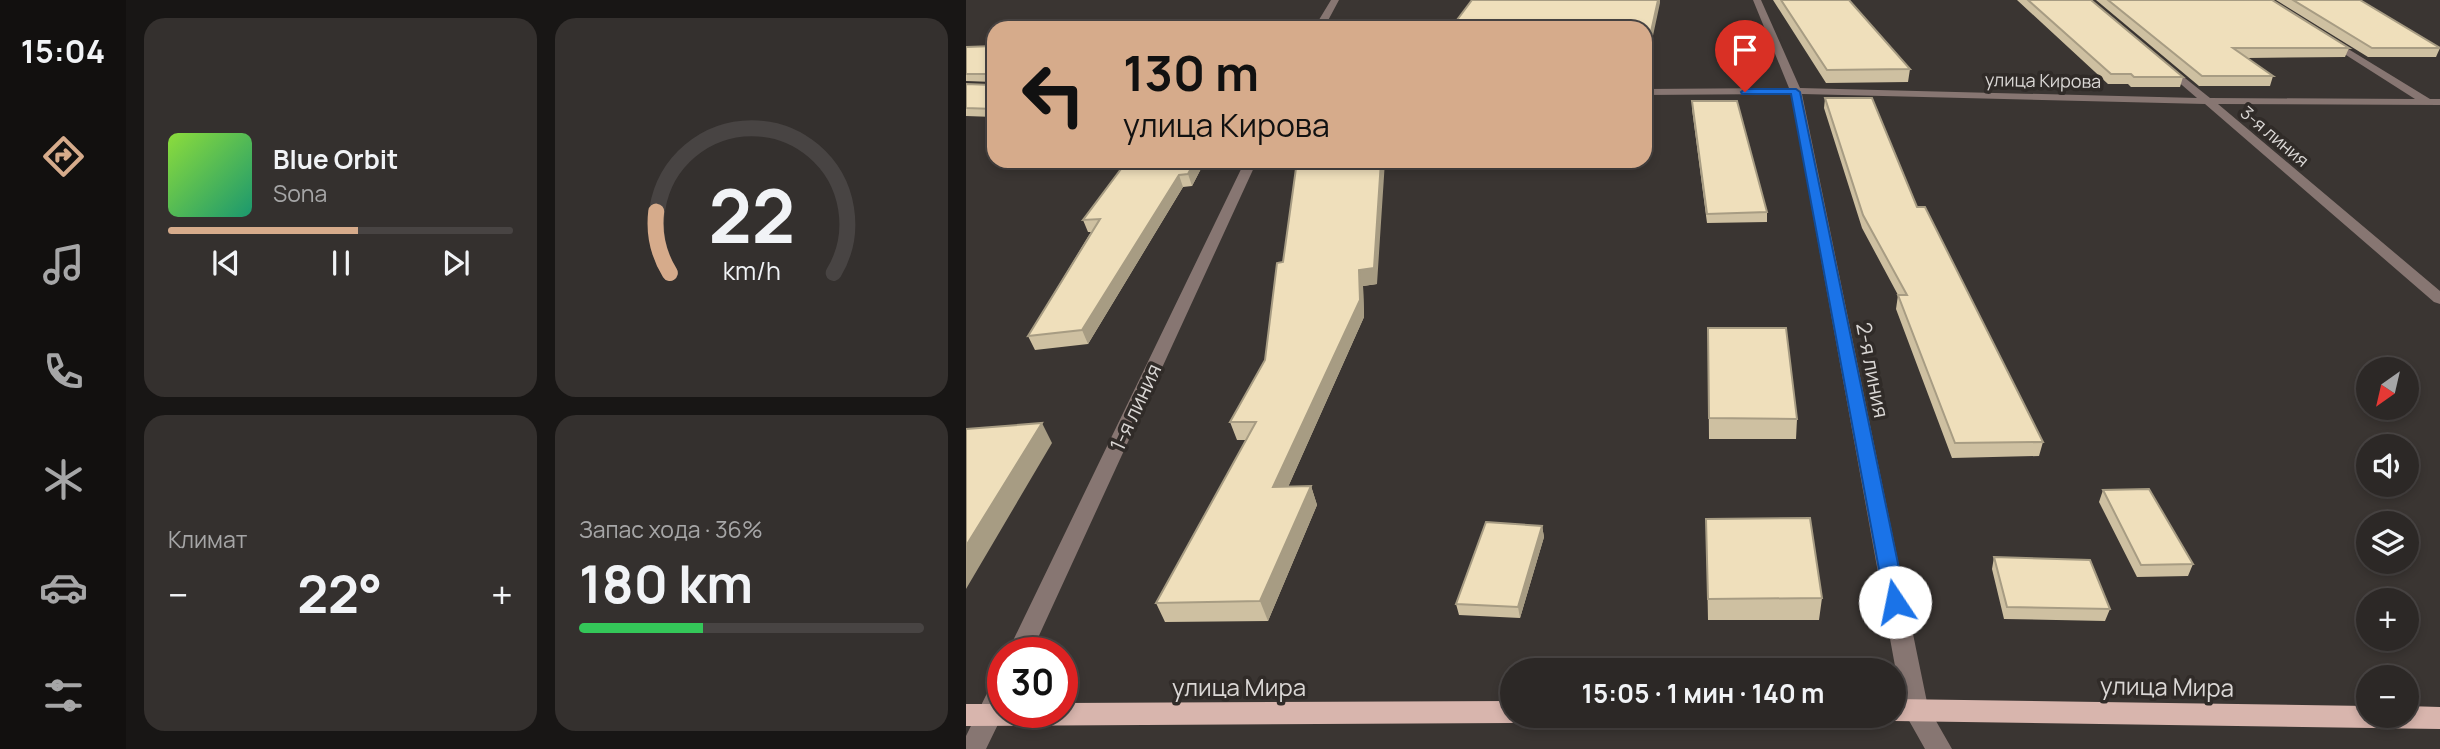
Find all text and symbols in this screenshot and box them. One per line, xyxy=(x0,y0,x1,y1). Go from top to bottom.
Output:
pin xyxy=(1715,20,1775,92)
text: 15:04 xyxy=(21,29,105,73)
icon: arrive xyxy=(1726,31,1764,69)
text: 130 m xyxy=(1123,39,1259,106)
icon: left xyxy=(1008,49,1099,140)
street label: улица Кирова xyxy=(1985,67,2101,93)
street label: 3-я линия xyxy=(2236,100,2314,172)
text: улица Кирова xyxy=(1123,103,1330,147)
icon: directions xyxy=(39,132,88,181)
text: Blue Orbit xyxy=(273,141,398,177)
text: 22 xyxy=(708,166,795,266)
text: Sona xyxy=(273,177,327,209)
icon: music xyxy=(39,240,88,289)
icon: previous xyxy=(207,244,245,282)
icon: pause xyxy=(322,244,360,282)
icon: next xyxy=(437,244,475,282)
text: km/h xyxy=(722,253,781,288)
street label: 2-я линия xyxy=(1850,320,1896,420)
icon: phone xyxy=(39,347,88,396)
north arrow xyxy=(2356,357,2418,420)
map controls xyxy=(2356,357,2419,728)
street label: 1-я линия xyxy=(1103,359,1167,455)
button: sound xyxy=(2356,434,2419,497)
icon: climate xyxy=(39,455,88,504)
button: layers xyxy=(2356,511,2419,574)
text: Запас хода · 36% xyxy=(579,513,763,545)
text: Климат xyxy=(168,523,247,555)
text: 180 km xyxy=(579,548,753,619)
text: 22° xyxy=(297,558,382,629)
icon: car xyxy=(39,563,88,612)
position arrow xyxy=(1858,565,1932,639)
text: − xyxy=(168,568,189,620)
text: + xyxy=(491,568,513,620)
button: + xyxy=(2356,588,2419,651)
speed limit sign: 30 xyxy=(987,637,1078,728)
button: − xyxy=(2356,665,2419,728)
street label: улица Мира xyxy=(2100,668,2234,704)
street label: улица Мира xyxy=(1172,670,1306,703)
icon: filters xyxy=(39,671,88,720)
text: 15:05 · 1 мин · 140 m xyxy=(1582,675,1824,711)

